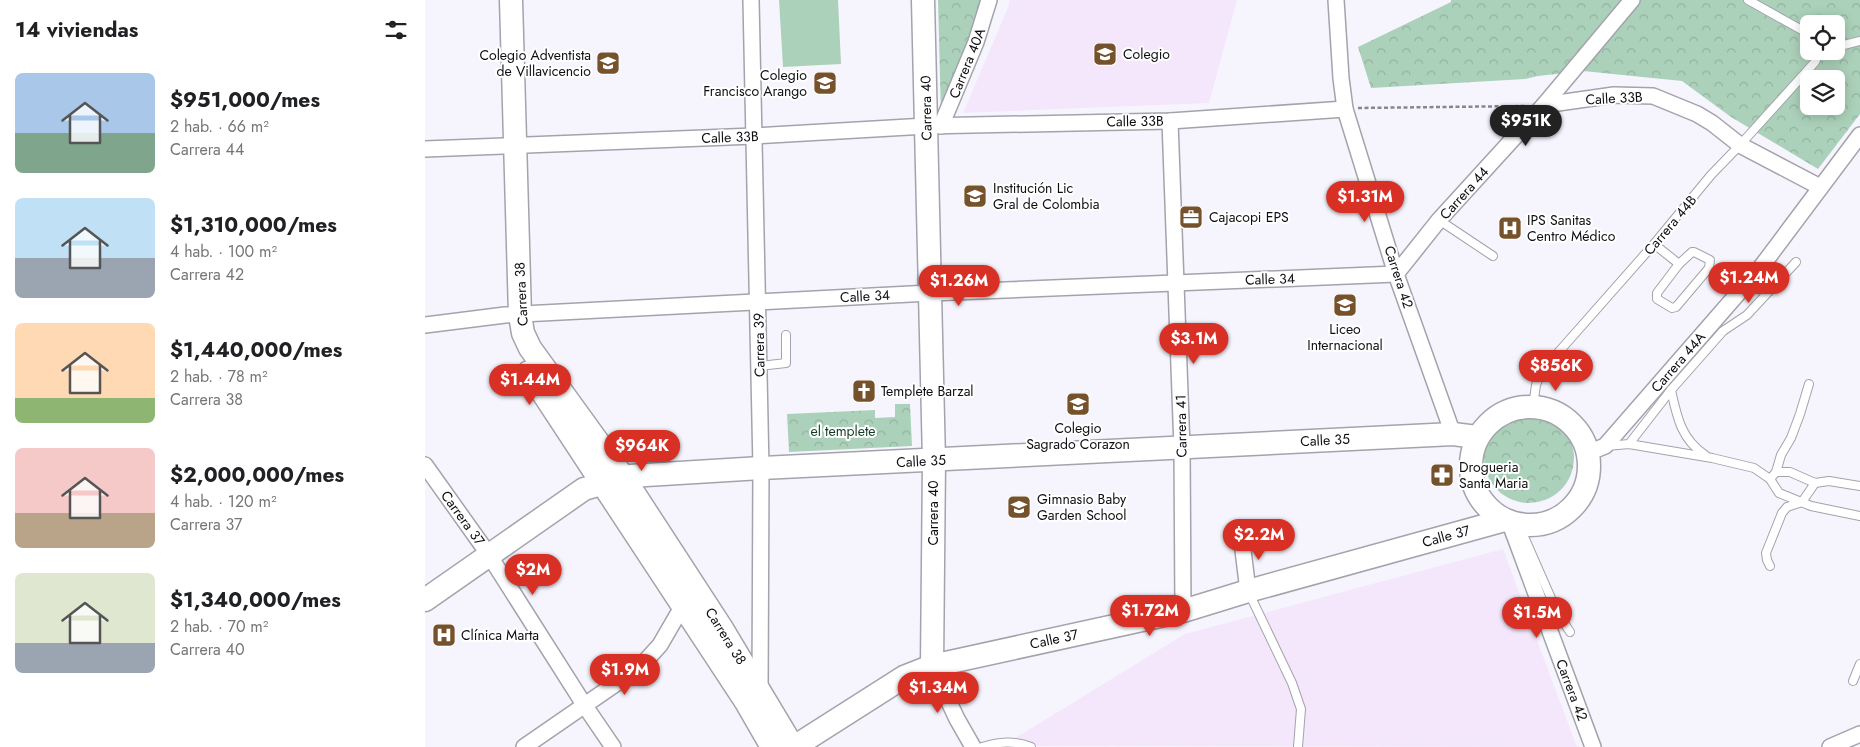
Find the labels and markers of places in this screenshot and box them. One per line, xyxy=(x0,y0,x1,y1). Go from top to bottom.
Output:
school or university icon: Colegio xyxy=(1092,41,1118,67)
place label: Colegio xyxy=(1123,44,1170,64)
place label: Colegio Adventista de Villavicencio xyxy=(479,45,591,81)
school or university icon: Colegio Adventista de Villavicencio xyxy=(595,50,621,76)
place label: Colegio Francisco Arango xyxy=(703,65,807,101)
school or university icon: Colegio Francisco Arango xyxy=(812,70,838,96)
pin: $951K xyxy=(1491,104,1561,147)
place label: Institución Lic Gral de Colombia xyxy=(993,178,1100,214)
pin: $1.31M xyxy=(1324,180,1406,223)
school or university icon: Institución Lic Gral de Colombia xyxy=(962,183,988,209)
office icon: Cajacopi EPS xyxy=(1178,204,1204,230)
place label: Cajacopi EPS xyxy=(1209,207,1289,227)
place label: IPS Sanitas Centro Médico xyxy=(1527,210,1616,246)
hospital icon: IPS Sanitas Centro Médico xyxy=(1497,215,1523,241)
pin: $1.24M xyxy=(1708,262,1790,304)
pin: $1.26M xyxy=(918,264,1000,307)
school or university icon: Liceo Internacional xyxy=(1332,292,1358,318)
place label: Liceo Internacional xyxy=(1307,319,1383,355)
pin: $3.1M xyxy=(1159,322,1229,365)
pin: $856K xyxy=(1521,350,1591,392)
pin: $1.44M xyxy=(489,364,571,406)
church icon: Templete Barzal xyxy=(851,378,877,404)
place label: Templete Barzal xyxy=(881,381,974,401)
school or university icon: Colegio Sagrado Corazon xyxy=(1065,391,1091,417)
place label: Colegio Sagrado Corazon xyxy=(1026,418,1130,454)
pin: $964K xyxy=(607,430,677,472)
place label: Drogueria Santa Maria xyxy=(1459,457,1528,493)
pharmacy icon: Drogueria Santa Maria xyxy=(1429,462,1455,488)
place label: Gimnasio Baby Garden School xyxy=(1037,489,1127,525)
school or university icon: Gimnasio Baby Garden School xyxy=(1006,494,1032,520)
pin: $2.2M xyxy=(1224,518,1294,561)
pin: $2M xyxy=(509,554,557,596)
pin: $1.72M xyxy=(1109,594,1191,637)
pin: $1.5M xyxy=(1502,596,1572,639)
hospital icon: Clínica Marta xyxy=(431,622,457,648)
place label: Clínica Marta xyxy=(461,625,539,645)
pin: $1.9M xyxy=(590,654,660,696)
pin: $1.34M xyxy=(897,672,979,714)

